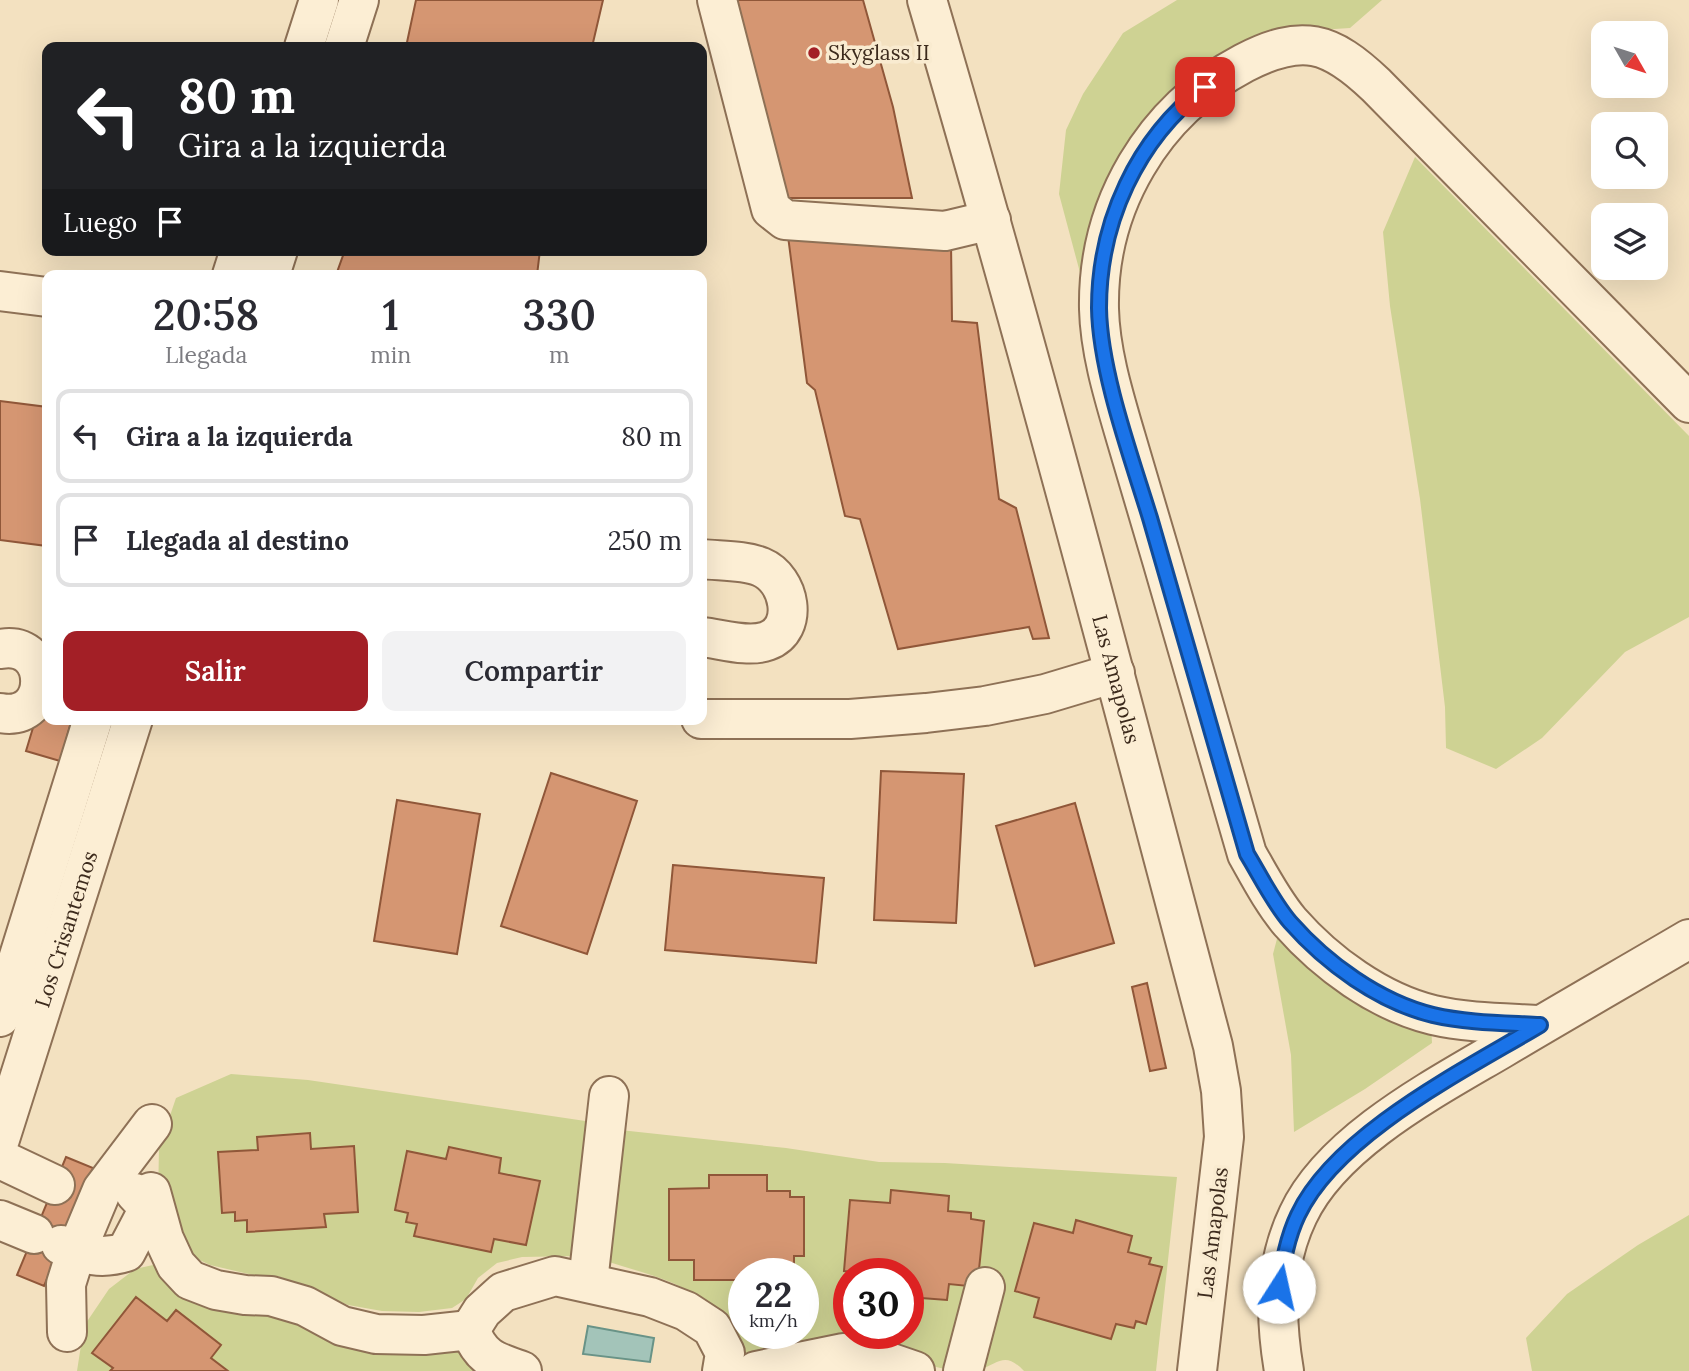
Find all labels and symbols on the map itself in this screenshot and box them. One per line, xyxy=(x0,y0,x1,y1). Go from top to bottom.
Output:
north arrow xyxy=(1591,21,1668,98)
place label: Skyglass II xyxy=(828,39,930,66)
marker: Skyglass II xyxy=(806,45,822,61)
pin xyxy=(1175,57,1235,117)
street label: Las Amapolas xyxy=(1086,612,1147,747)
street label: Los Crisantemos xyxy=(28,847,103,1011)
street label: Las Amapolas xyxy=(1191,1166,1234,1300)
position arrow xyxy=(1242,1250,1316,1324)
speed limit sign: 30 xyxy=(833,1258,924,1349)

